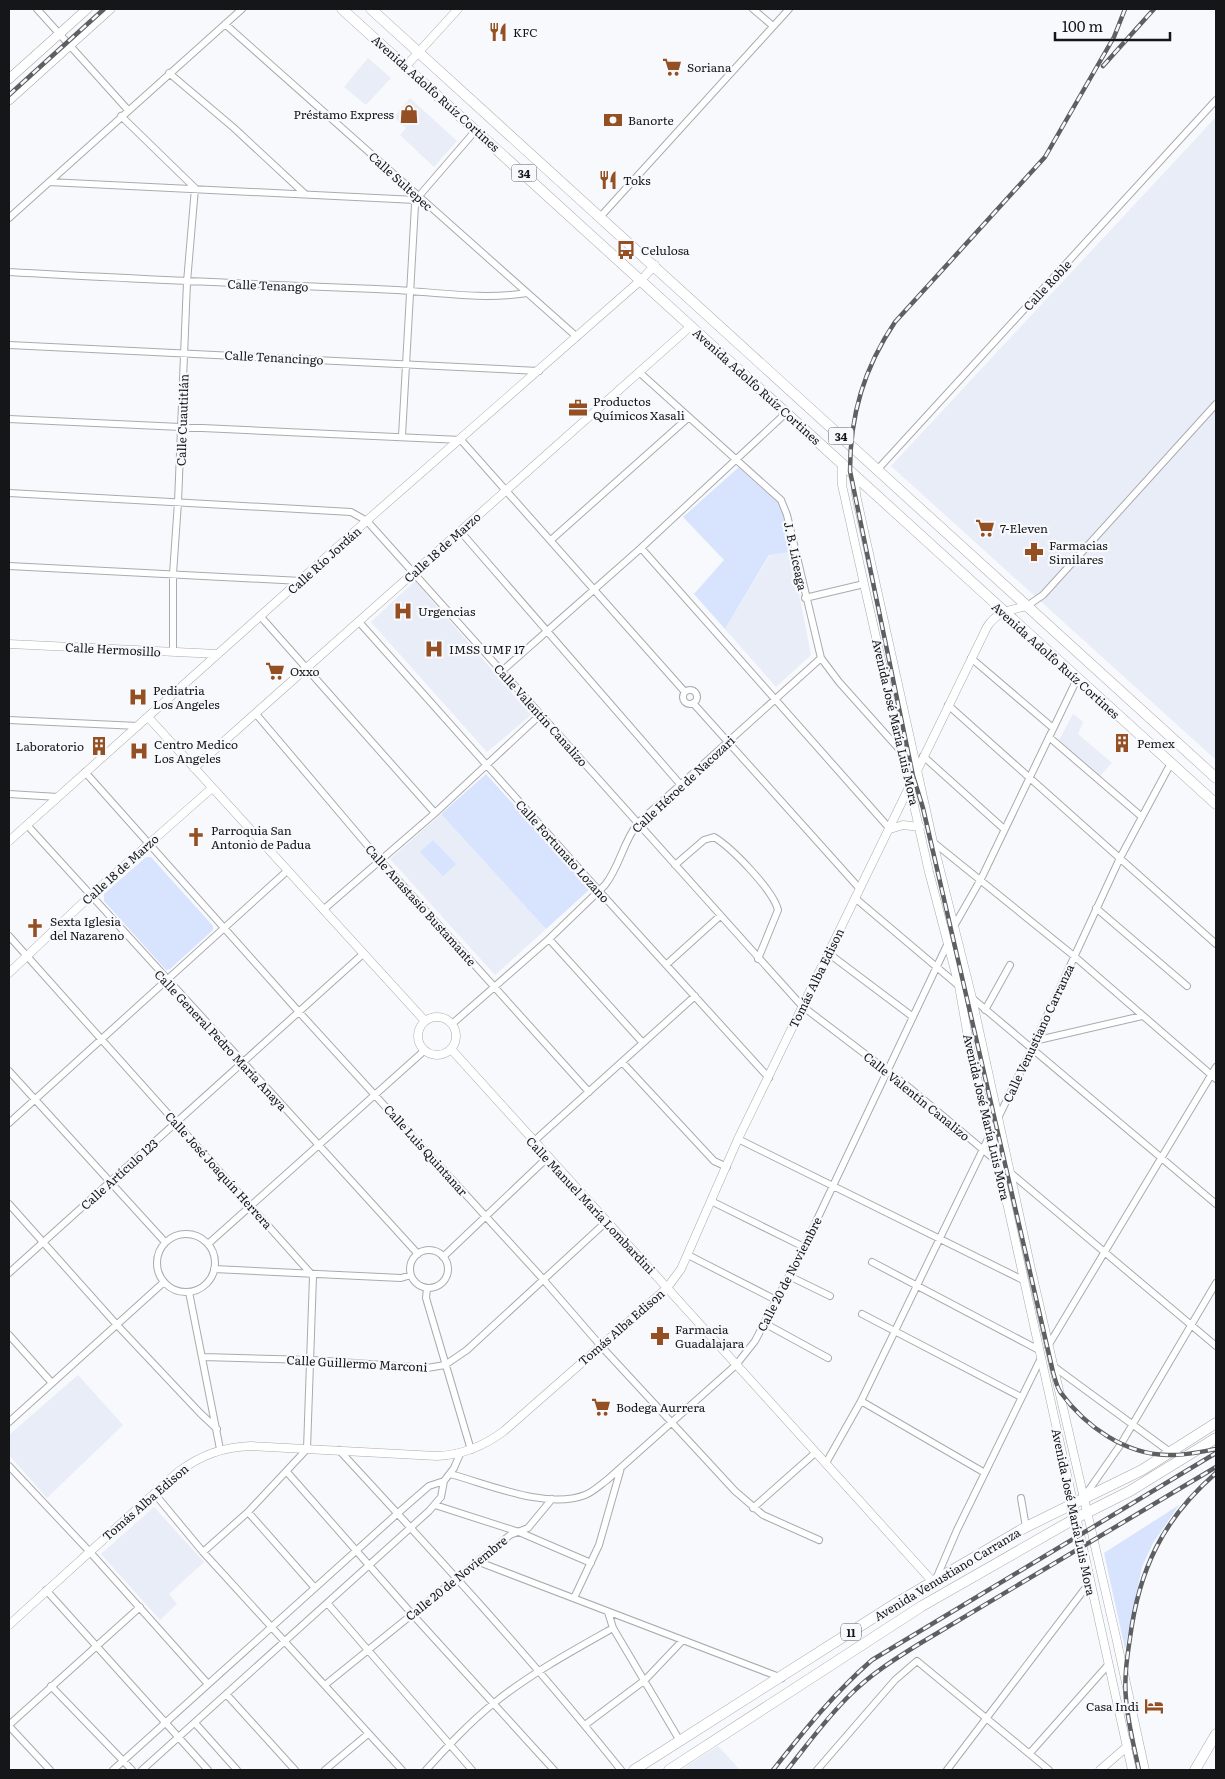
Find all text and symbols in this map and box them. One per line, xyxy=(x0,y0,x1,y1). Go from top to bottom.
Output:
scale bar xyxy=(1055,10,1170,42)
text: 100 m xyxy=(1062,14,1103,37)
restaurant icon: KFC xyxy=(487,21,509,43)
place label: KFC xyxy=(513,23,538,41)
street label: Avenida Adolfo Ruíz Cortines xyxy=(368,31,504,156)
supermarket icon: Soriana xyxy=(661,56,683,78)
place label: Soriana xyxy=(687,58,732,76)
shop icon: Préstamo Express xyxy=(398,103,420,125)
place label: Préstamo Express xyxy=(294,105,395,123)
bank icon: Banorte xyxy=(602,109,624,131)
place label: Banorte xyxy=(628,111,674,129)
street label: Calle Sultepec xyxy=(365,147,437,215)
road number: 34 xyxy=(512,164,536,182)
restaurant icon: Toks xyxy=(597,169,619,191)
place label: Toks xyxy=(623,171,651,189)
bus stop icon: Celulosa xyxy=(615,239,637,261)
place label: Celulosa xyxy=(641,241,690,259)
street label: Calle Roble xyxy=(1019,256,1075,314)
street label: Calle Tenango xyxy=(227,275,309,295)
street label: Avenida Adolfo Ruíz Cortines xyxy=(689,324,825,449)
street label: Calle Tenancingo xyxy=(224,345,324,369)
street label: Calle Cuautitlán xyxy=(171,374,193,466)
place label: Productos Químicos Xasali xyxy=(593,392,685,424)
office icon: Productos Químicos Xasali xyxy=(567,397,589,419)
road number: 34 xyxy=(828,428,854,444)
street label: Calle 18 de Marzo xyxy=(400,508,484,586)
supermarket icon: 7-Eleven xyxy=(974,517,996,539)
place label: 7-Eleven xyxy=(1000,519,1048,537)
street label: J. B. Liceaga xyxy=(780,520,812,593)
street label: Calle Río Jordán xyxy=(283,522,365,598)
place label: Farmacias Similares xyxy=(1049,536,1108,568)
pharmacy icon: Farmacias Similares xyxy=(1023,541,1045,563)
street label: Avenida Adolfo Ruíz Cortines xyxy=(988,598,1124,723)
hospital icon: Urgencias xyxy=(392,600,414,622)
place label: Urgencias xyxy=(418,602,476,620)
street label: Avenida José María Luis Mora xyxy=(868,637,924,807)
street label: Calle Hermosillo xyxy=(65,638,161,660)
hospital icon: IMSS UMF 17 xyxy=(423,638,445,660)
place label: IMSS UMF 17 xyxy=(449,640,525,658)
supermarket icon: Oxxo xyxy=(264,660,286,682)
street label: Calle Valentín Canalizo xyxy=(490,660,592,770)
place label: Oxxo xyxy=(290,662,320,680)
place label: Pediatria Los Angeles xyxy=(153,681,220,713)
hospital icon: Pediatria Los Angeles xyxy=(127,686,149,708)
street label: Calle Héroe de Nacozari xyxy=(628,731,738,837)
building icon: Pemex xyxy=(1111,732,1133,754)
place label: Pemex xyxy=(1137,734,1175,752)
building icon: Laboratorio xyxy=(88,735,110,757)
place label: Centro Medico Los Angeles xyxy=(154,735,238,767)
place label: Laboratorio xyxy=(16,737,84,755)
hospital icon: Centro Medico Los Angeles xyxy=(128,740,150,762)
street label: Calle Fortunato Lozano xyxy=(512,796,614,906)
place label: Parroquia San Antonio de Padua xyxy=(211,821,311,853)
church icon: Parroquia San Antonio de Padua xyxy=(185,826,207,848)
street label: Calle 18 de Marzo xyxy=(78,830,162,908)
street label: Calle Anastasio Bustamante xyxy=(361,840,481,970)
place label: Sexta Iglesia del Nazareno xyxy=(50,912,124,944)
church icon: Sexta Iglesia del Nazareno xyxy=(24,917,46,939)
street label: Tomás Alba Edison xyxy=(784,925,848,1031)
street label: Calle Venustiano Carranza xyxy=(998,960,1078,1105)
street label: Calle General Pedro María Anaya xyxy=(151,966,292,1115)
street label: Avenida José María Luis Mora xyxy=(959,1032,1015,1202)
street label: Calle Valentín Canalizo xyxy=(860,1047,974,1145)
street label: Calle Luis Quintanar xyxy=(380,1100,472,1200)
street label: Calle José Joaquín Herrera xyxy=(161,1107,277,1233)
street label: Calle Manuel María Lombardini xyxy=(522,1132,660,1278)
street label: Calle Artículo 123 xyxy=(76,1134,162,1214)
street label: Calle 20 de Noviembre xyxy=(752,1214,826,1334)
street label: Tomás Alba Edison xyxy=(574,1284,668,1370)
place label: Farmacia Guadalajara xyxy=(675,1320,745,1352)
pharmacy icon: Farmacia Guadalajara xyxy=(649,1325,671,1347)
street label: Calle Guillermo Marconi xyxy=(286,1350,428,1376)
supermarket icon: Bodega Aurrera xyxy=(590,1396,612,1418)
place label: Bodega Aurrera xyxy=(616,1398,706,1416)
street label: Avenida José María Luis Mora xyxy=(1047,1427,1101,1598)
street label: Tomás Alba Edison xyxy=(98,1459,192,1545)
street label: Avenida Venustiano Carranza xyxy=(870,1523,1024,1625)
street label: Calle 20 de Noviembre xyxy=(401,1531,511,1625)
road number: 11 xyxy=(841,1624,861,1640)
hotel icon: Casa Indi xyxy=(1143,1695,1165,1717)
place label: Casa Indi xyxy=(1086,1697,1139,1715)

